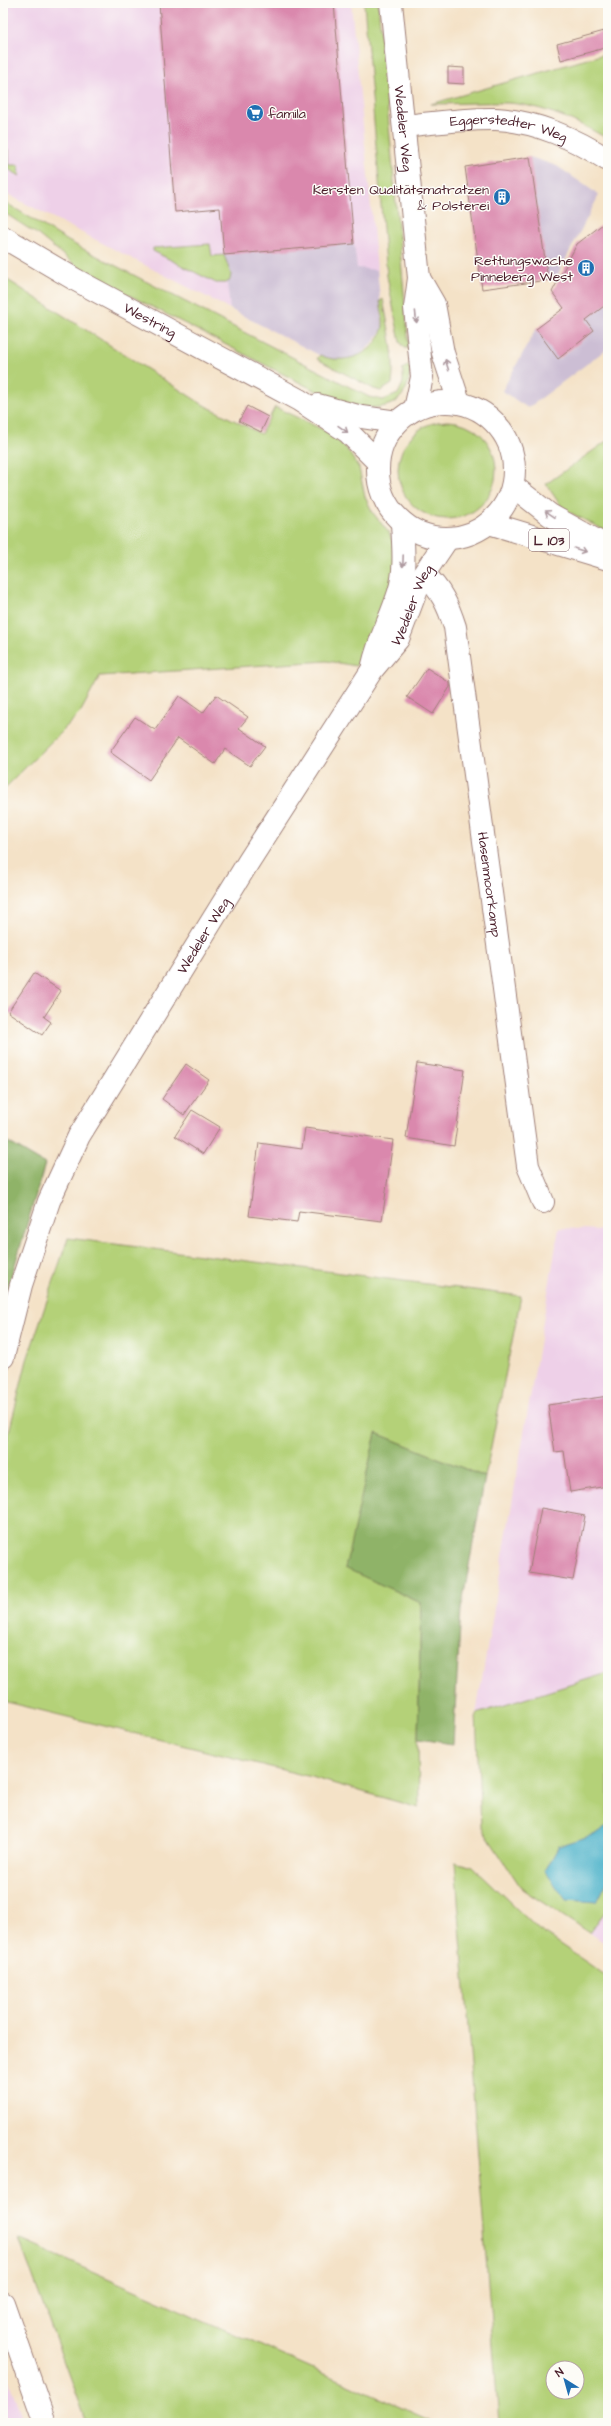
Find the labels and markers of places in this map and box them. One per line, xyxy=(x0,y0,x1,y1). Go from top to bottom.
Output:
supermarket icon: famila xyxy=(245,103,265,123)
place label: famila xyxy=(268,104,306,124)
place label: Kersten Qualitätsmatratzen & Polsterei xyxy=(313,180,489,216)
building icon: Kersten Qualitätsmatratzen & Polsterei xyxy=(492,187,512,207)
place label: Rettungswache Pinneberg West xyxy=(471,251,573,287)
building icon: Rettungswache Pinneberg West xyxy=(576,258,596,278)

